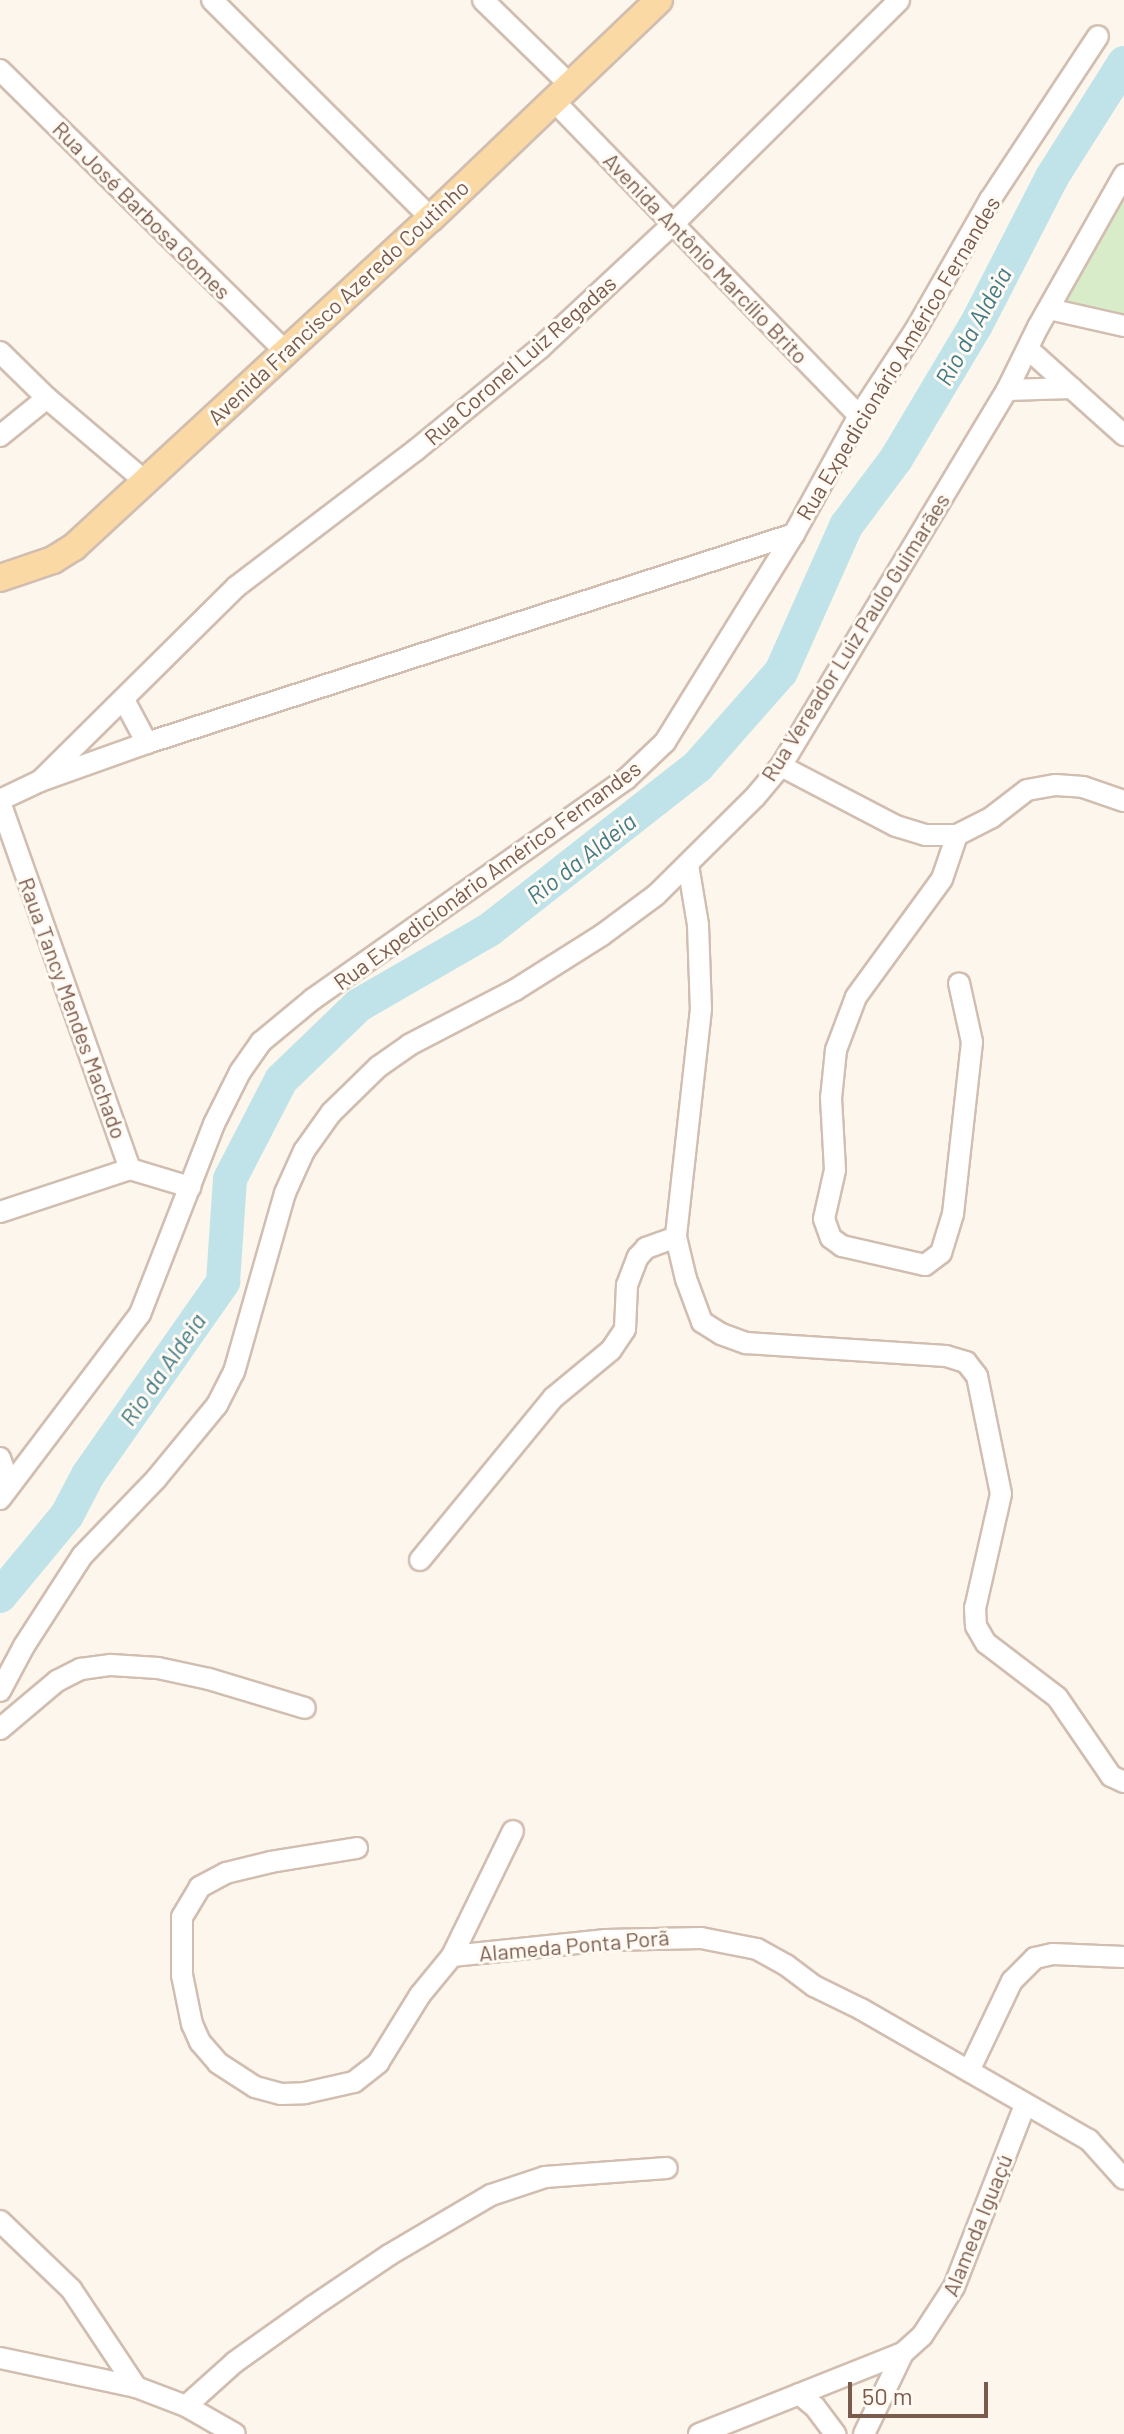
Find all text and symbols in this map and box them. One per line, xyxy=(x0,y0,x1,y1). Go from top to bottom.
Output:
street label: Rua José Barbosa Gomes xyxy=(48,116,236,304)
street label: Avenida Antônio Marcílio Brito xyxy=(598,147,814,369)
street label: Avenida Francisco Azeredo Coutinho xyxy=(202,174,474,430)
street label: Rua Expedicionário Américo Fernandes xyxy=(791,191,1005,525)
water label: Rio da Aldeia xyxy=(929,262,1017,390)
street label: Rua Coronel Luiz Regadas xyxy=(419,270,621,450)
street label: Rua Vereador Luiz Paulo Guimarães xyxy=(755,488,955,786)
street label: Rua Expedicionário Américo Fernandes xyxy=(328,755,646,995)
water label: Rio da Aldeia xyxy=(521,806,641,910)
street label: Raua Tancy Mendes Machado xyxy=(13,874,133,1142)
water label: Rio da Aldeia xyxy=(113,1307,211,1431)
street label: Alameda Ponta Porã xyxy=(478,1924,670,1966)
street label: Alameda Iguaçú xyxy=(937,2150,1017,2300)
scale bar xyxy=(852,2366,992,2416)
text: 50 m xyxy=(862,2381,913,2410)

